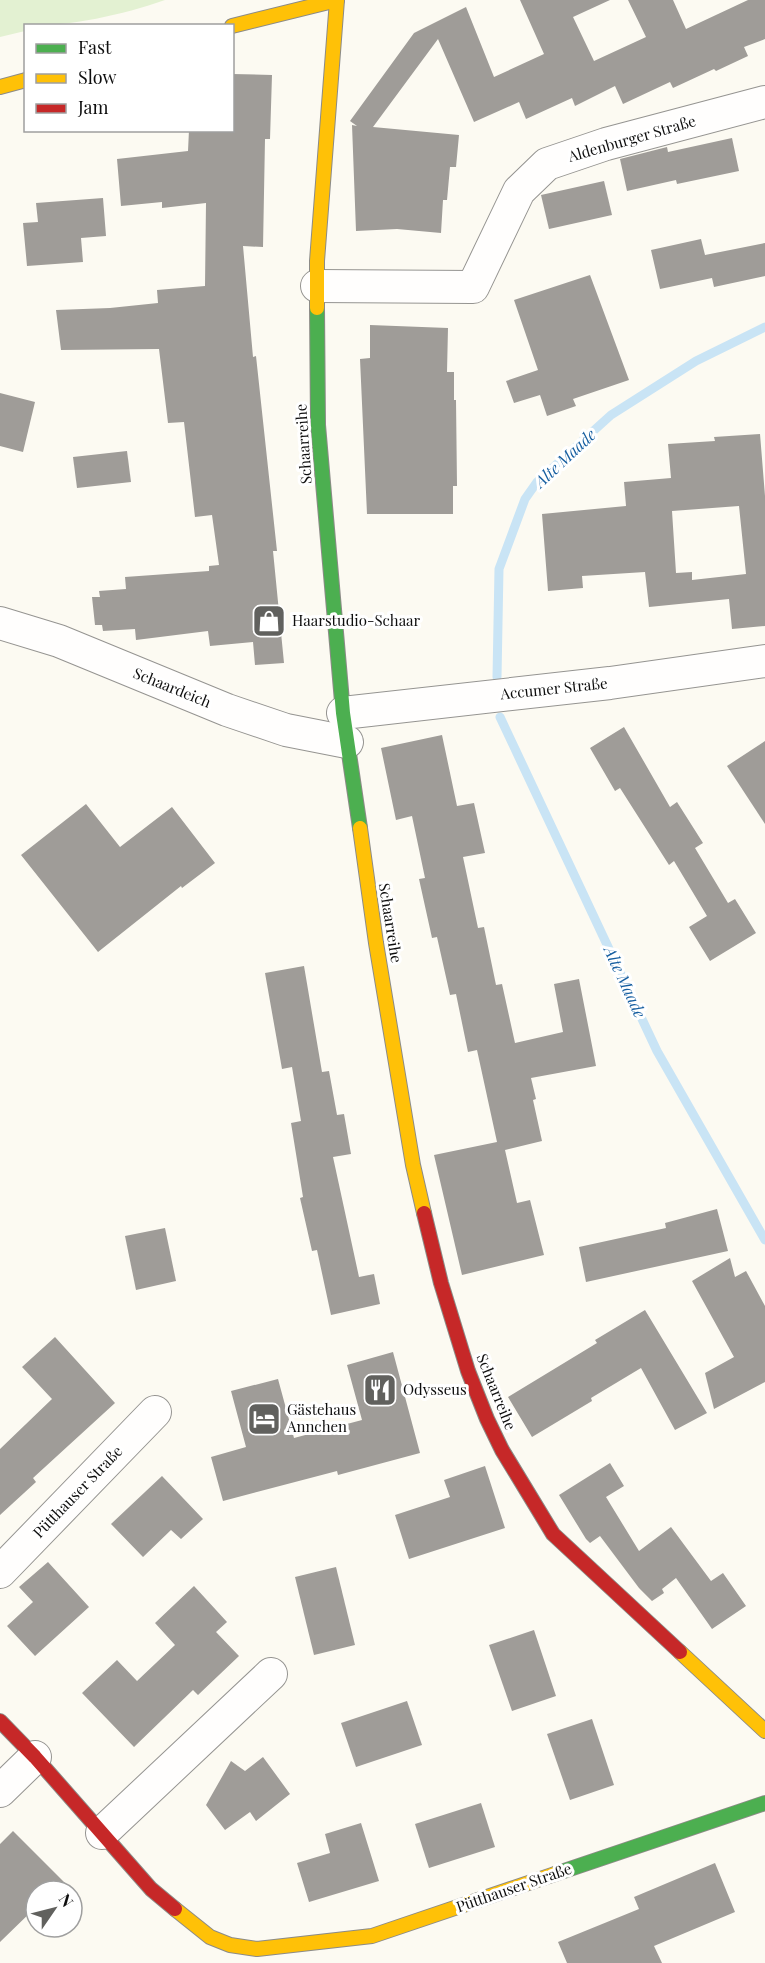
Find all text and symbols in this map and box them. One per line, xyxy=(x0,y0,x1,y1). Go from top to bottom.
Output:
legend xyxy=(24,24,234,132)
text: Fast xyxy=(78,35,112,59)
text: Slow xyxy=(78,65,116,89)
text: Jam xyxy=(77,95,108,119)
street label: Aldenburger Straße xyxy=(565,110,698,166)
street label: Schaarreihe xyxy=(290,403,316,485)
water label: Alte Maade xyxy=(528,424,600,493)
shop icon: Haarstudio-Schaar xyxy=(251,603,287,639)
place label: Haarstudio-Schaar xyxy=(292,610,421,630)
street label: Schaardeich xyxy=(130,662,214,712)
street label: Accumer Straße xyxy=(498,672,608,704)
street label: Schaarreihe xyxy=(375,881,407,964)
water label: Alte Maade xyxy=(599,941,651,1021)
street label: Schaarreihe xyxy=(473,1351,521,1433)
restaurant icon: Odysseus xyxy=(362,1372,398,1408)
place label: Odysseus xyxy=(403,1379,467,1399)
place label: Gästehaus Annchen xyxy=(286,1399,356,1436)
hotel icon: Gästehaus Annchen xyxy=(246,1401,282,1437)
street label: Pütthauser Straße xyxy=(28,1441,126,1542)
street label: Pütthauser Straße xyxy=(453,1858,574,1916)
north arrow xyxy=(24,1879,84,1939)
text: N xyxy=(55,1889,79,1911)

